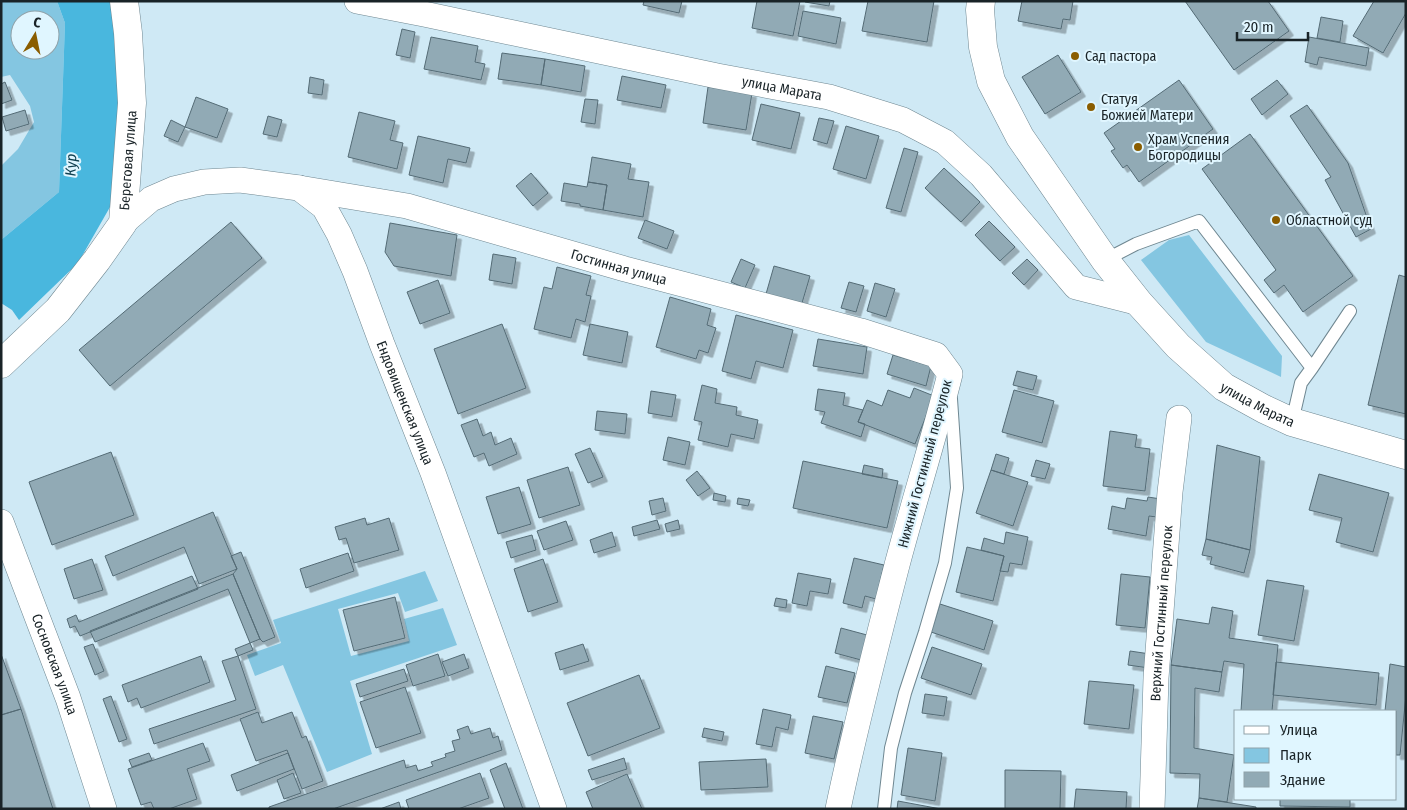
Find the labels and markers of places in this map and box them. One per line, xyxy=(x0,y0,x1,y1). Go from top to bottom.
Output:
place label: Сад пастора xyxy=(1085,48,1156,65)
marker: Сад пастора xyxy=(1069,50,1081,62)
place label: Статуя Божией Матери xyxy=(1101,91,1194,124)
marker: Статуя Божией Матери xyxy=(1085,101,1097,113)
place label: Храм Успения Богородицы xyxy=(1148,131,1229,164)
marker: Храм Успения Богородицы xyxy=(1132,141,1144,153)
place label: Областной суд xyxy=(1286,212,1372,229)
marker: Областной суд xyxy=(1270,214,1282,226)

